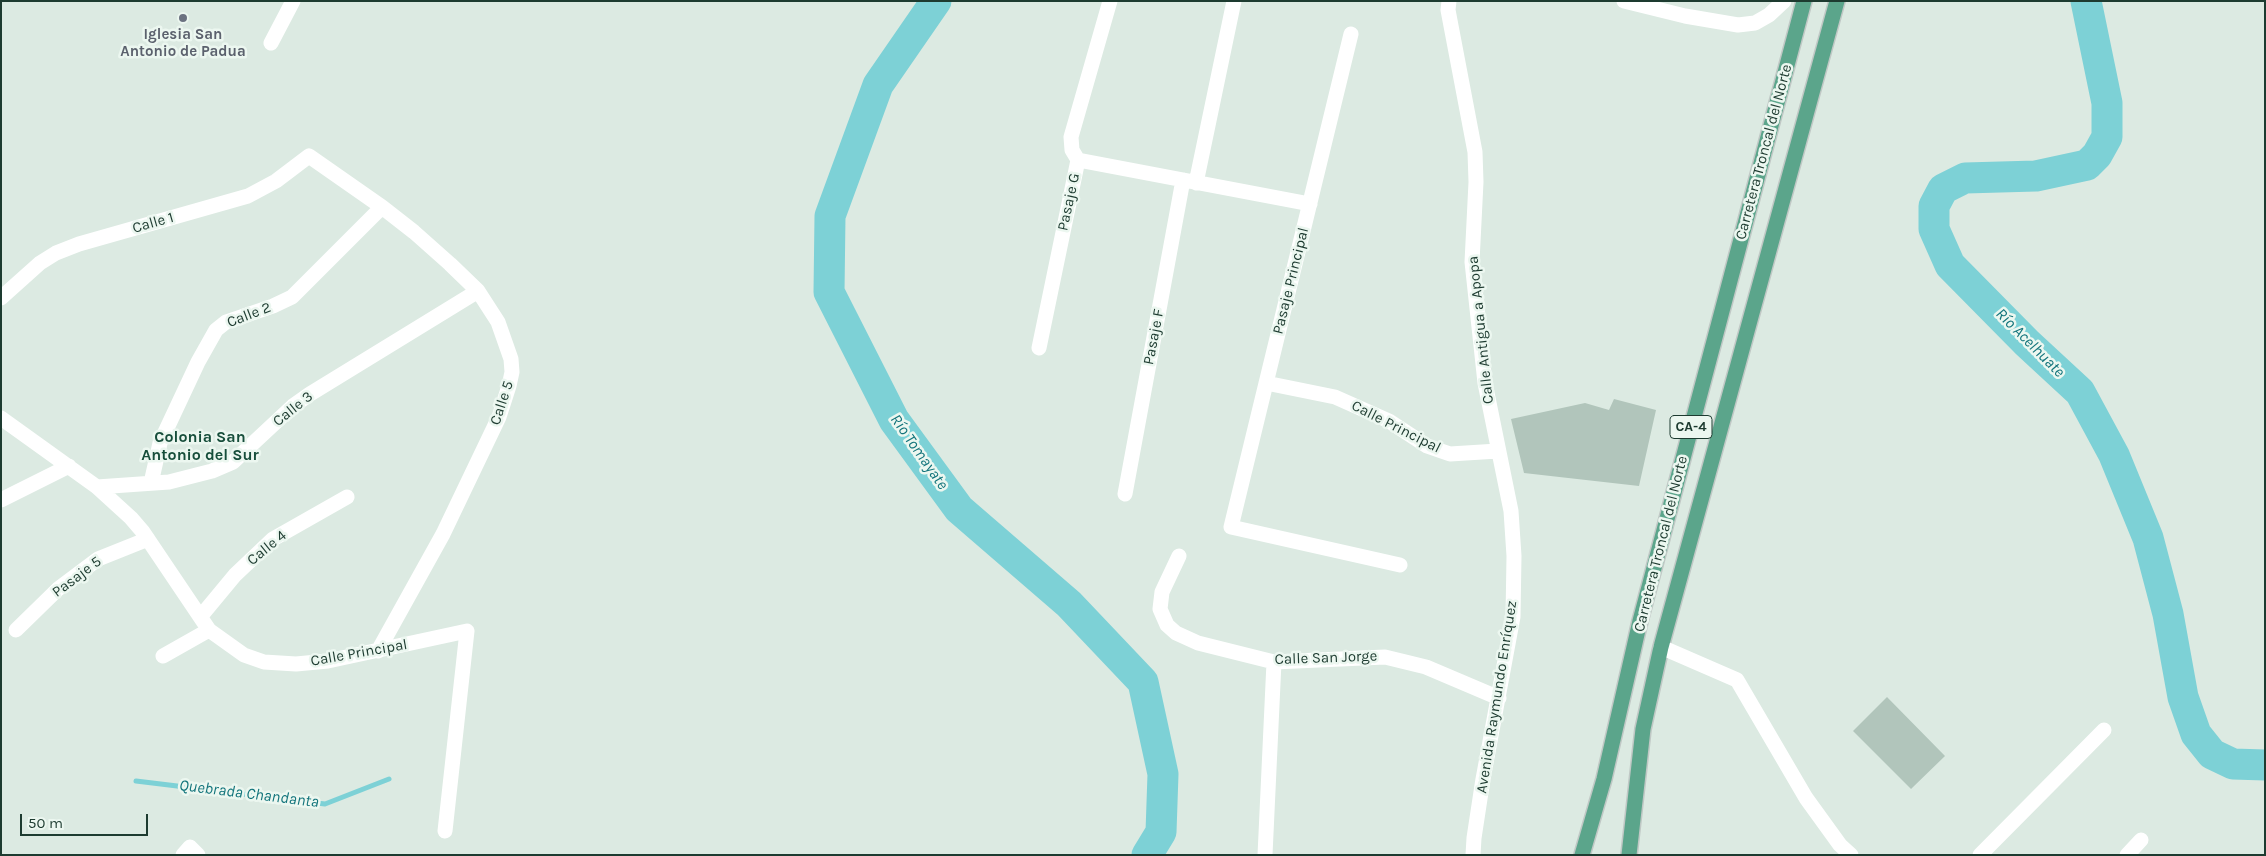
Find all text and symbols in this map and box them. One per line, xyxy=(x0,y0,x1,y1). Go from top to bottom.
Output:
marker: Iglesia San Antonio de Padua xyxy=(177,12,189,24)
place label: Iglesia San Antonio de Padua xyxy=(120,26,246,61)
street label: Carretera Troncal del Norte xyxy=(1732,62,1796,242)
street label: Pasaje G xyxy=(1054,172,1084,232)
street label: Calle 1 xyxy=(130,209,176,237)
street label: Pasaje Principal xyxy=(1269,226,1313,336)
street label: Calle Antigua a Apopa xyxy=(1464,255,1498,405)
street label: Calle 2 xyxy=(224,298,274,332)
water label: Río Acelhuate xyxy=(1991,304,2069,382)
street label: Pasaje F xyxy=(1140,308,1168,366)
street label: Calle 5 xyxy=(486,379,518,427)
street label: Calle 3 xyxy=(269,388,317,430)
street label: Calle Principal xyxy=(1348,397,1444,457)
water label: Río Tomayate xyxy=(886,411,952,493)
road number: CA-4 xyxy=(1670,416,1712,438)
district label: Colonia San Antonio del Sur xyxy=(141,427,259,465)
street label: Carretera Troncal del Norte xyxy=(1630,454,1692,634)
street label: Calle 4 xyxy=(244,527,290,569)
street label: Pasaje 5 xyxy=(49,553,105,601)
street label: Avenida Raymundo Enríquez xyxy=(1473,599,1521,795)
street label: Calle Principal xyxy=(309,636,409,670)
street label: Calle San Jorge xyxy=(1274,647,1378,669)
water label: Quebrada Chandanta xyxy=(178,776,320,812)
scale bar xyxy=(22,804,150,836)
text: 50 m xyxy=(28,814,63,832)

